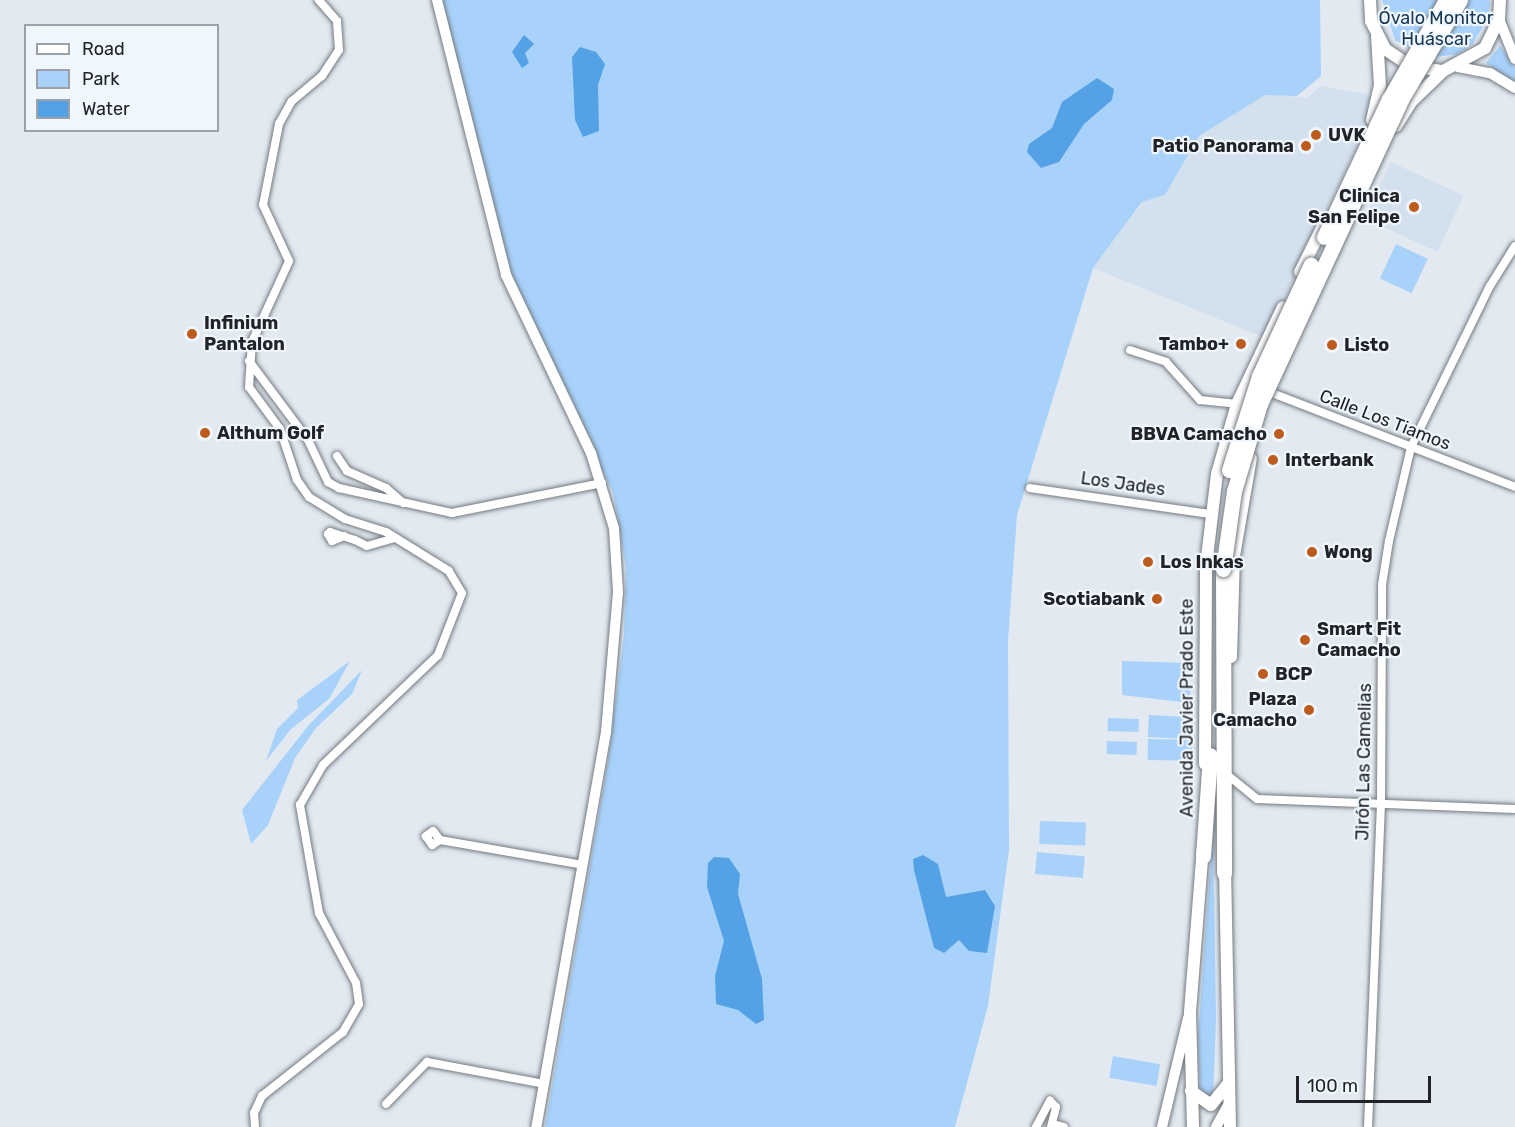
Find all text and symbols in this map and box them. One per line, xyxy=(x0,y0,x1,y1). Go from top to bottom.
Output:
park label: Óvalo Monitor Huáscar xyxy=(1379,8,1493,50)
legend xyxy=(24,24,219,132)
text: Road xyxy=(82,38,125,60)
text: Park xyxy=(82,68,119,90)
text: Water xyxy=(82,98,130,120)
place label: UVK xyxy=(1328,124,1365,146)
marker: UVK xyxy=(1309,128,1323,142)
place label: Patio Panorama xyxy=(1152,135,1294,157)
marker: Patio Panorama xyxy=(1299,139,1313,153)
place label: Clinica San Felipe xyxy=(1308,186,1400,228)
marker: Clinica San Felipe xyxy=(1405,198,1423,216)
place label: Infinium Pantalon xyxy=(204,313,285,356)
marker: Infinium Pantalon xyxy=(185,327,199,341)
place label: Tambo+ xyxy=(1159,333,1229,355)
place label: Listo xyxy=(1344,334,1389,356)
marker: Tambo+ xyxy=(1234,337,1248,351)
marker: Listo xyxy=(1325,338,1339,352)
street label: Calle Los Tiamos xyxy=(1316,385,1454,455)
place label: Althum Golf xyxy=(217,422,324,444)
place label: BBVA Camacho xyxy=(1130,423,1267,445)
marker: Althum Golf xyxy=(198,426,212,440)
marker: BBVA Camacho xyxy=(1272,427,1286,441)
place label: Interbank xyxy=(1285,449,1374,471)
marker: Interbank xyxy=(1266,453,1280,467)
street label: Los Jades xyxy=(1079,467,1167,501)
place label: Wong xyxy=(1324,541,1373,563)
marker: Wong xyxy=(1305,545,1319,559)
place label: Los Inkas xyxy=(1160,551,1244,573)
marker: Los Inkas xyxy=(1141,555,1155,569)
place label: Scotiabank xyxy=(1043,588,1145,610)
marker: Scotiabank xyxy=(1150,592,1164,606)
street label: Avenida Javier Prado Este xyxy=(1176,598,1198,818)
place label: Smart Fit Camacho xyxy=(1317,619,1401,662)
marker: Smart Fit Camacho xyxy=(1298,633,1312,647)
place label: BCP xyxy=(1275,663,1312,685)
marker: BCP xyxy=(1256,667,1270,681)
street label: Jirón Las Camelias xyxy=(1352,683,1376,841)
place label: Plaza Camacho xyxy=(1213,689,1297,732)
marker: Plaza Camacho xyxy=(1302,703,1316,717)
scale bar xyxy=(1299,1064,1434,1102)
text: 100 m xyxy=(1307,1075,1358,1097)

